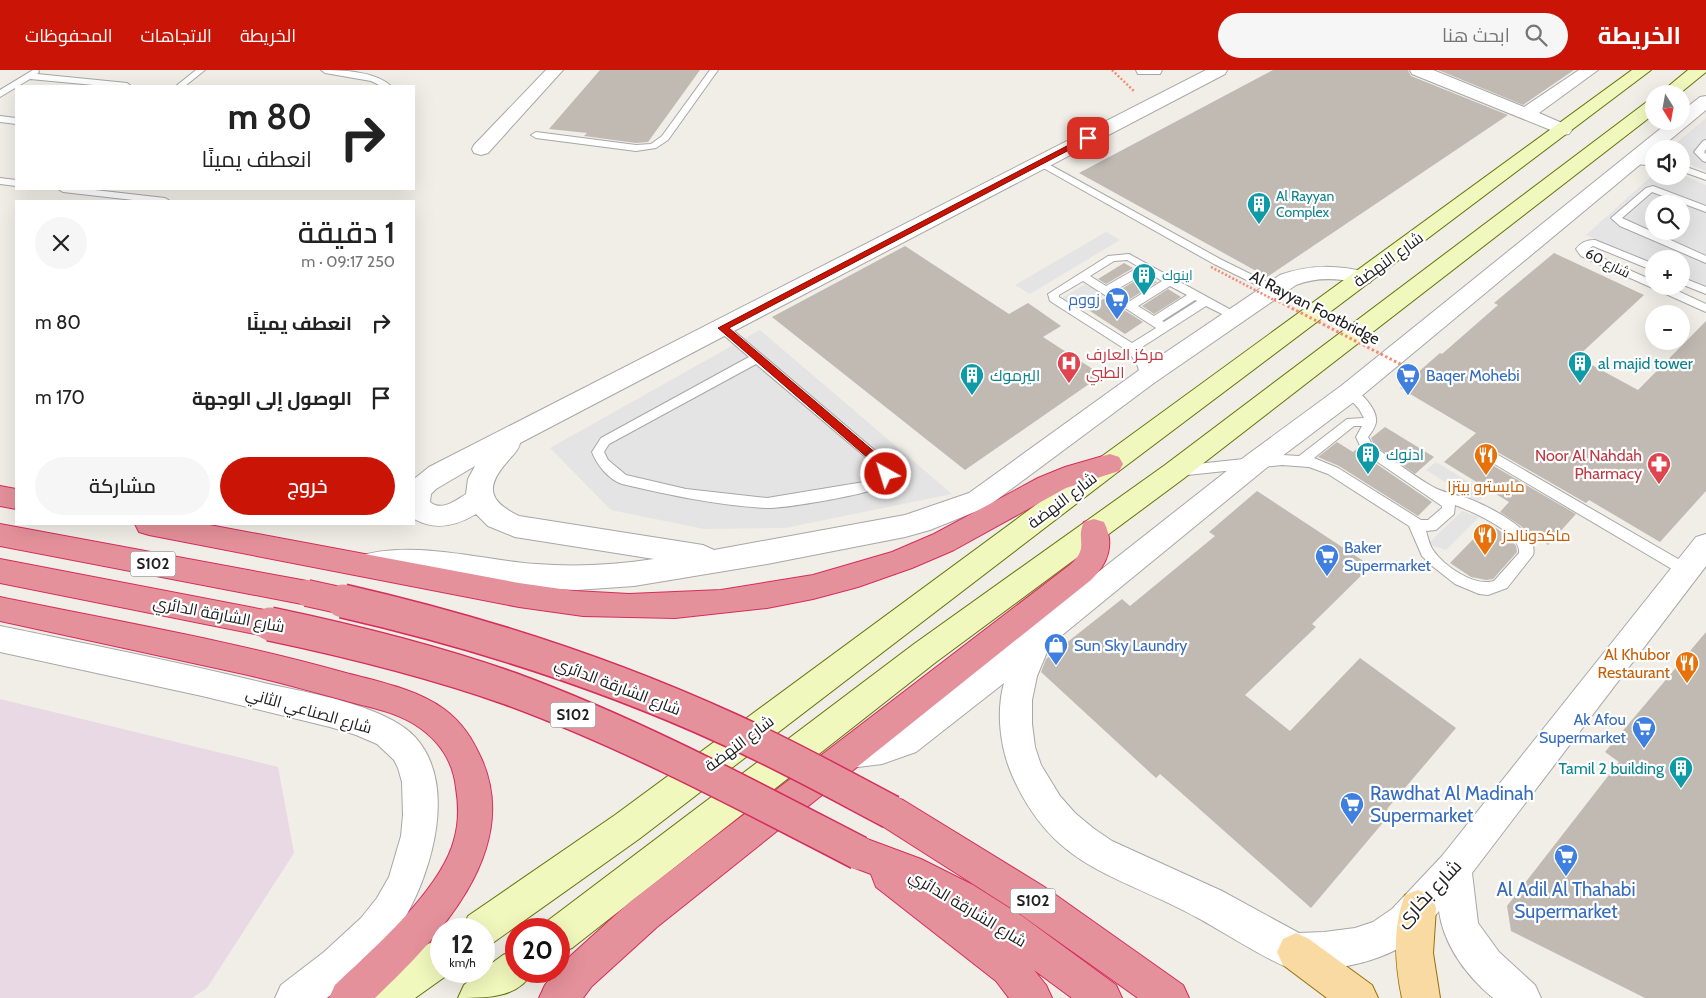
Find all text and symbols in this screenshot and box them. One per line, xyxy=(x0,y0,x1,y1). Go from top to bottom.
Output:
search box xyxy=(1218,13,1568,58)
icon: search xyxy=(1522,21,1550,49)
text: الخريطة xyxy=(1598,21,1681,50)
text: ابحث هنا xyxy=(1442,24,1510,47)
text: المحفوظات xyxy=(25,25,113,47)
text: الاتجاهات xyxy=(141,25,212,47)
text: الخريطة xyxy=(240,25,296,47)
north arrow xyxy=(1645,85,1690,130)
map controls xyxy=(1645,85,1690,350)
text: 80 m xyxy=(228,95,312,138)
icon: right xyxy=(330,105,395,170)
pin xyxy=(1067,117,1109,159)
icon: arrive xyxy=(1074,124,1102,152)
button: sound xyxy=(1645,140,1690,185)
text: انعطف يمينًا xyxy=(201,146,312,173)
place label: Al Rayyan Complex xyxy=(1276,187,1335,221)
building icon: Al Rayyan Complex xyxy=(1246,191,1272,225)
button: search xyxy=(1645,195,1690,240)
text: 1 دقيقة xyxy=(298,214,395,251)
button: close xyxy=(35,217,87,269)
street label: شارع النهضة xyxy=(1350,228,1428,293)
street label: شارع 60 xyxy=(1583,244,1633,282)
button: + xyxy=(1645,250,1690,295)
text: 250 m · 09:17 xyxy=(301,252,395,271)
building icon: اينوك xyxy=(1131,262,1157,296)
place label: اينوك xyxy=(1162,266,1193,284)
street label: Al Rayyan Footbridge xyxy=(1247,266,1383,348)
supermarket icon: زووم xyxy=(1104,286,1130,320)
place label: زووم xyxy=(1068,290,1100,311)
button: − xyxy=(1645,305,1690,350)
icon: right xyxy=(367,309,395,337)
text: 80 m xyxy=(35,311,81,334)
text: انعطف يمينًا xyxy=(246,312,352,335)
place label: مركز العارف الطبي xyxy=(1086,345,1164,386)
hospital icon: مركز العارف الطبي xyxy=(1056,350,1082,384)
building icon: al majid tower xyxy=(1567,350,1593,384)
place label: al majid tower xyxy=(1598,354,1694,373)
building icon: اليرموك xyxy=(959,362,985,396)
supermarket icon: Baqer Mohebi xyxy=(1395,362,1421,396)
place label: اليرموك xyxy=(990,366,1040,385)
place label: Baqer Mohebi xyxy=(1426,366,1520,385)
icon: arrive xyxy=(367,384,395,412)
text: 170 m xyxy=(35,386,85,409)
text: الوصول إلى الوجهة xyxy=(192,387,352,410)
building icon: ادنوك xyxy=(1355,441,1381,475)
restaurant icon: مايسترو بيتزا xyxy=(1473,442,1499,476)
place label: ادنوك xyxy=(1386,445,1424,464)
place label: Noor Al Nahdah Pharmacy xyxy=(1535,446,1642,483)
position arrow xyxy=(859,447,911,499)
pharmacy icon: Noor Al Nahdah Pharmacy xyxy=(1646,451,1672,485)
button: مشاركة xyxy=(35,457,210,515)
button: خروج xyxy=(220,457,395,515)
street label: شارع النهضة xyxy=(1024,468,1102,534)
place label: مايسترو بيتزا xyxy=(1447,477,1525,496)
restaurant icon: ماكدونالدز xyxy=(1472,522,1498,556)
place label: ماكدونالدز xyxy=(1501,526,1570,545)
place label: Baker Supermarket xyxy=(1344,538,1432,575)
supermarket icon: Baker Supermarket xyxy=(1314,543,1340,577)
road number: S102 xyxy=(130,552,176,576)
street label: شارع الشارقة الدائري xyxy=(151,592,286,640)
shop icon: Sun Sky Laundry xyxy=(1043,632,1069,666)
place label: Sun Sky Laundry xyxy=(1074,636,1187,655)
place label: Al Khubor Restaurant xyxy=(1598,645,1671,682)
restaurant icon: Al Khubor Restaurant xyxy=(1674,650,1700,684)
street label: شارع الشارقة الدائري xyxy=(551,654,684,723)
street label: شارع الصناعي الثاني xyxy=(243,683,374,741)
road number: S102 xyxy=(550,702,596,728)
place label: Ak Afou Supermarket xyxy=(1539,710,1627,747)
street label: شارع النهضة xyxy=(701,711,779,777)
supermarket icon: Ak Afou Supermarket xyxy=(1631,715,1657,749)
building icon: Tamil 2 building xyxy=(1668,755,1694,789)
place label: Tamil 2 building xyxy=(1558,759,1665,778)
place label: Rawdhat Al Madinah Supermarket xyxy=(1370,782,1534,827)
supermarket icon: Rawdhat Al Madinah Supermarket xyxy=(1339,791,1365,825)
supermarket icon: Al Adil Al Thahabi Supermarket xyxy=(1553,843,1579,877)
street label: شارع بخارى xyxy=(1390,855,1468,933)
street label: شارع الشارقة الدائري xyxy=(904,866,1030,954)
place label: Al Adil Al Thahabi Supermarket xyxy=(1497,878,1635,923)
road number: S102 xyxy=(1010,888,1056,914)
speed limit sign: 20 xyxy=(505,918,570,983)
text: 12 xyxy=(451,929,474,959)
text: km/h xyxy=(449,955,476,970)

